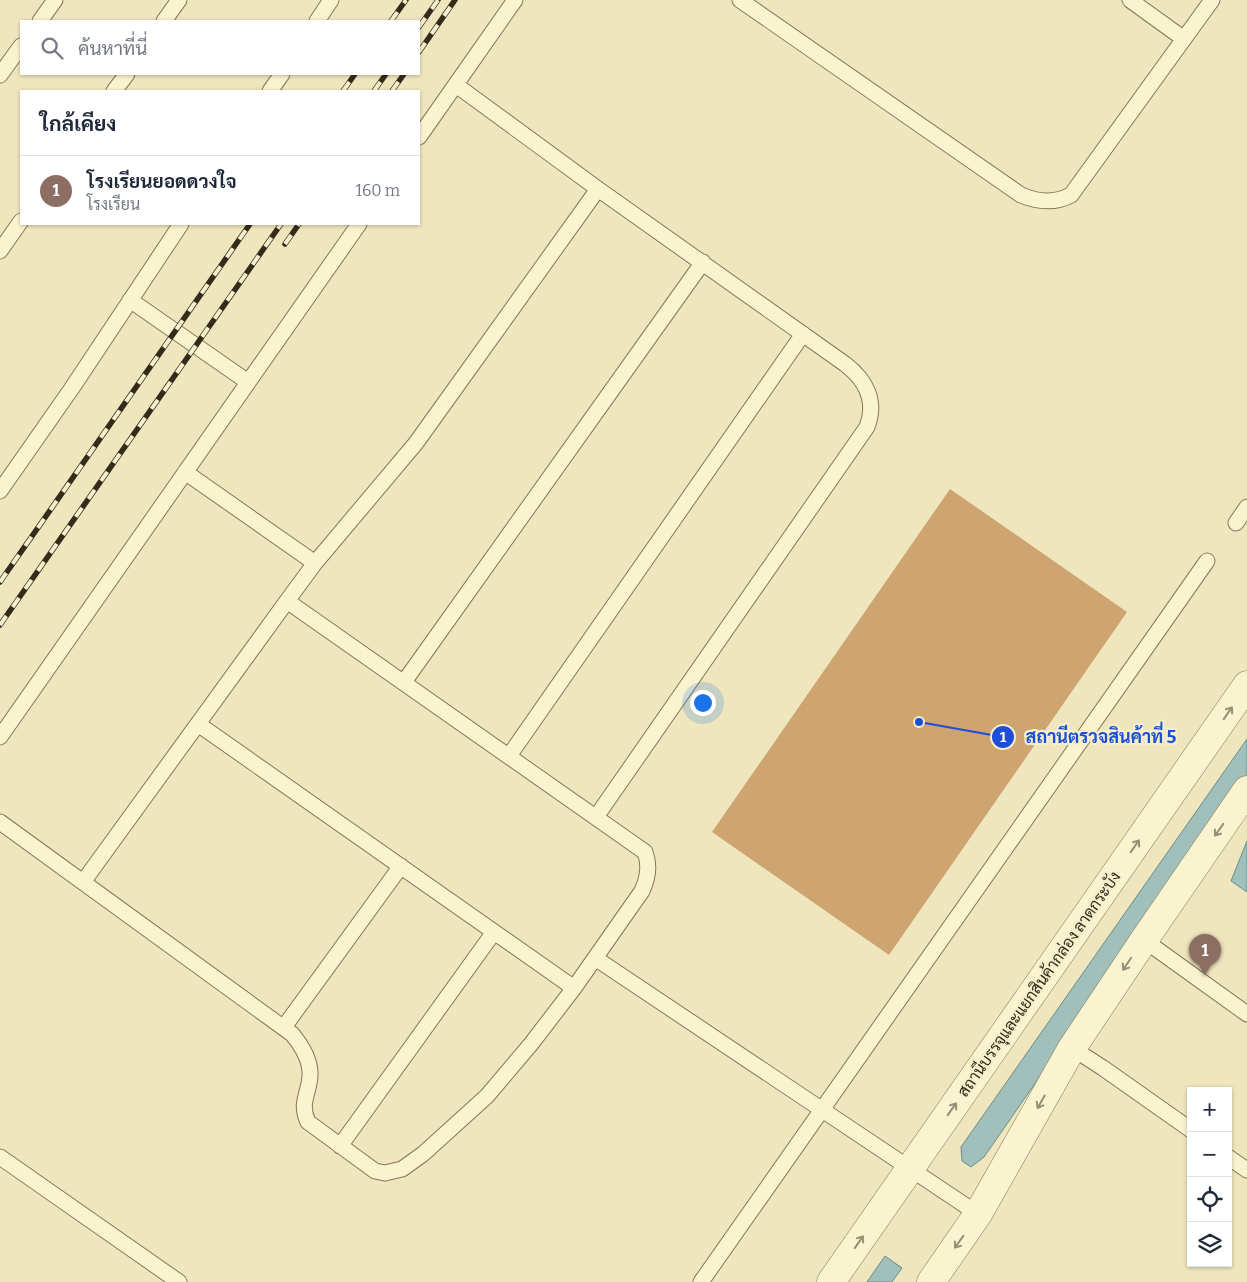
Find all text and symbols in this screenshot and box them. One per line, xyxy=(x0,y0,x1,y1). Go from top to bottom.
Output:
search box xyxy=(20,20,420,75)
icon: search xyxy=(38,34,66,62)
text: ค้นหาที่นี่ xyxy=(78,37,147,60)
text: ใกล้เคียง xyxy=(40,111,116,137)
text: โรงเรียนยอดดวงใจ xyxy=(87,170,237,193)
text: 1 xyxy=(53,181,59,200)
text: 160 m xyxy=(355,181,400,200)
text: โรงเรียน xyxy=(87,195,140,214)
your location xyxy=(690,690,716,716)
one-way arrow xyxy=(1223,706,1233,720)
callout: สถานีตรวจสินค้าที่ 5 xyxy=(991,721,1187,754)
text: สถานีตรวจสินค้าที่ 5 xyxy=(1026,721,1177,748)
text: 1 xyxy=(1000,728,1007,746)
one-way arrow xyxy=(1214,823,1224,837)
one-way arrow xyxy=(1130,839,1140,853)
street label: สถานีบรรจุและแยกสินค้ากล่อง ลาดกระบัง xyxy=(952,866,1126,1102)
pin: 1 xyxy=(1189,934,1221,975)
one-way arrow xyxy=(1122,957,1132,971)
map controls xyxy=(1187,1087,1232,1267)
button: + xyxy=(1187,1087,1232,1132)
one-way arrow xyxy=(1036,1094,1046,1109)
one-way arrow xyxy=(947,1102,957,1116)
button: − xyxy=(1187,1132,1232,1177)
button: locate xyxy=(1187,1177,1232,1222)
button: layers xyxy=(1187,1222,1232,1267)
one-way arrow xyxy=(854,1235,864,1249)
one-way arrow xyxy=(954,1235,964,1249)

